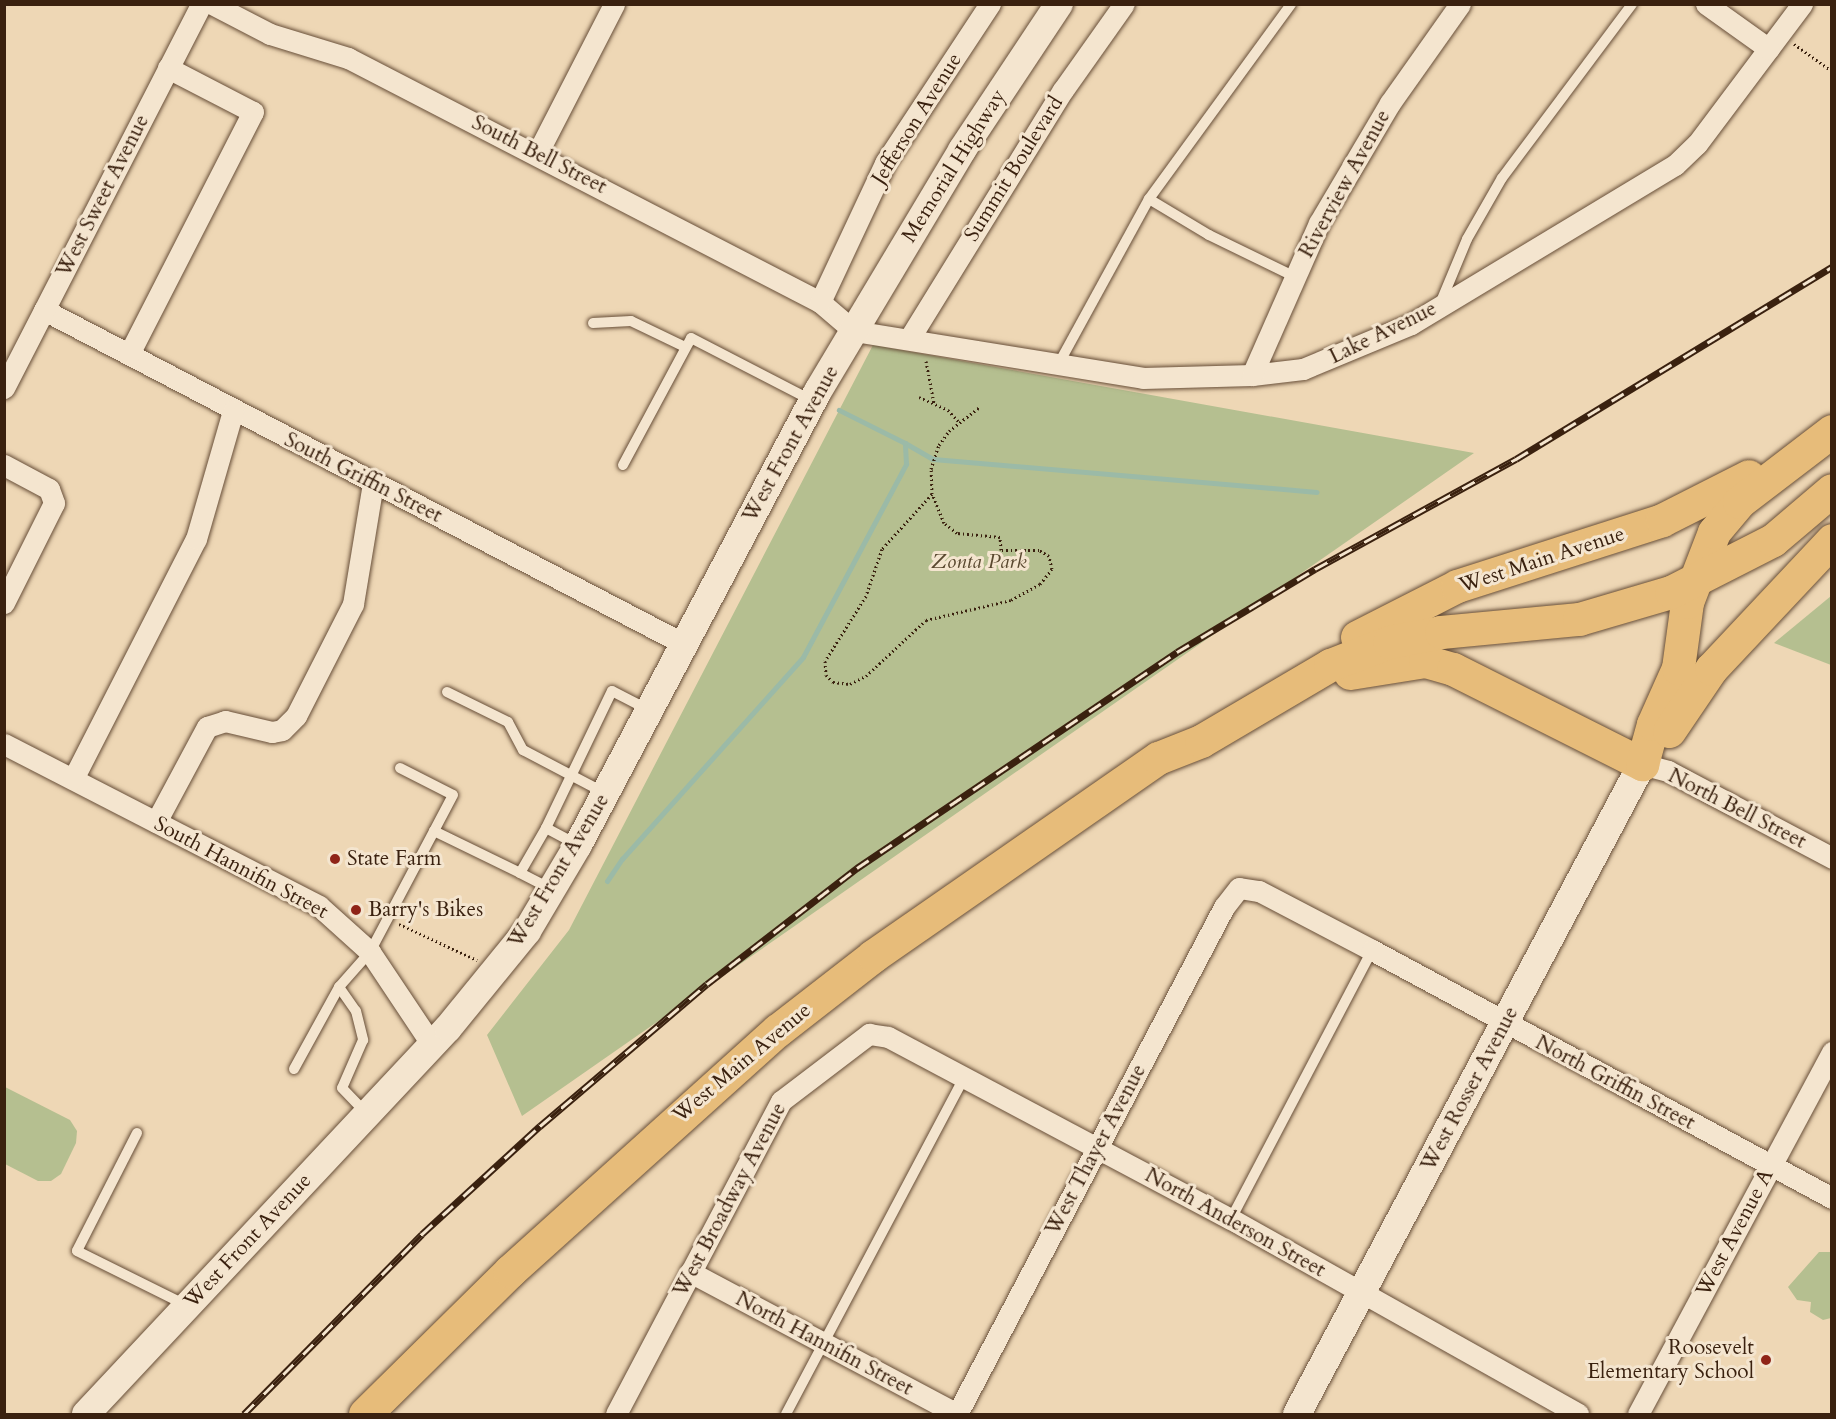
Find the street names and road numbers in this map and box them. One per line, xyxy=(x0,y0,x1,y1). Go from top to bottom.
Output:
street label: Jefferson Avenue xyxy=(866,49,968,189)
street label: Memorial Highway xyxy=(897,85,1011,247)
street label: Summit Boulevard xyxy=(959,92,1069,246)
street label: Riverview Avenue xyxy=(1294,106,1396,262)
street label: South Bell Street xyxy=(467,110,611,200)
street label: West Sweet Avenue xyxy=(51,111,155,281)
street label: Lake Avenue xyxy=(1325,296,1441,370)
street label: West Front Avenue xyxy=(737,361,845,527)
street label: South Griffin Street xyxy=(280,427,446,529)
street label: West Main Avenue xyxy=(1456,521,1628,599)
street label: North Bell Street xyxy=(1664,763,1810,855)
street label: West Front Avenue xyxy=(503,789,615,953)
street label: South Hannifin Street xyxy=(150,811,332,925)
street label: West Main Avenue xyxy=(668,998,816,1128)
street label: West Rosser Avenue xyxy=(1416,1002,1524,1176)
street label: North Griffin Street xyxy=(1531,1030,1699,1136)
street label: West Thayer Avenue xyxy=(1040,1060,1152,1240)
street label: West Broadway Avenue xyxy=(668,1099,792,1301)
street label: North Anderson Street xyxy=(1140,1163,1330,1283)
street label: West Avenue A xyxy=(1691,1165,1779,1301)
street label: West Front Avenue xyxy=(179,1168,317,1314)
street label: North Hannifin Street xyxy=(731,1287,917,1401)

